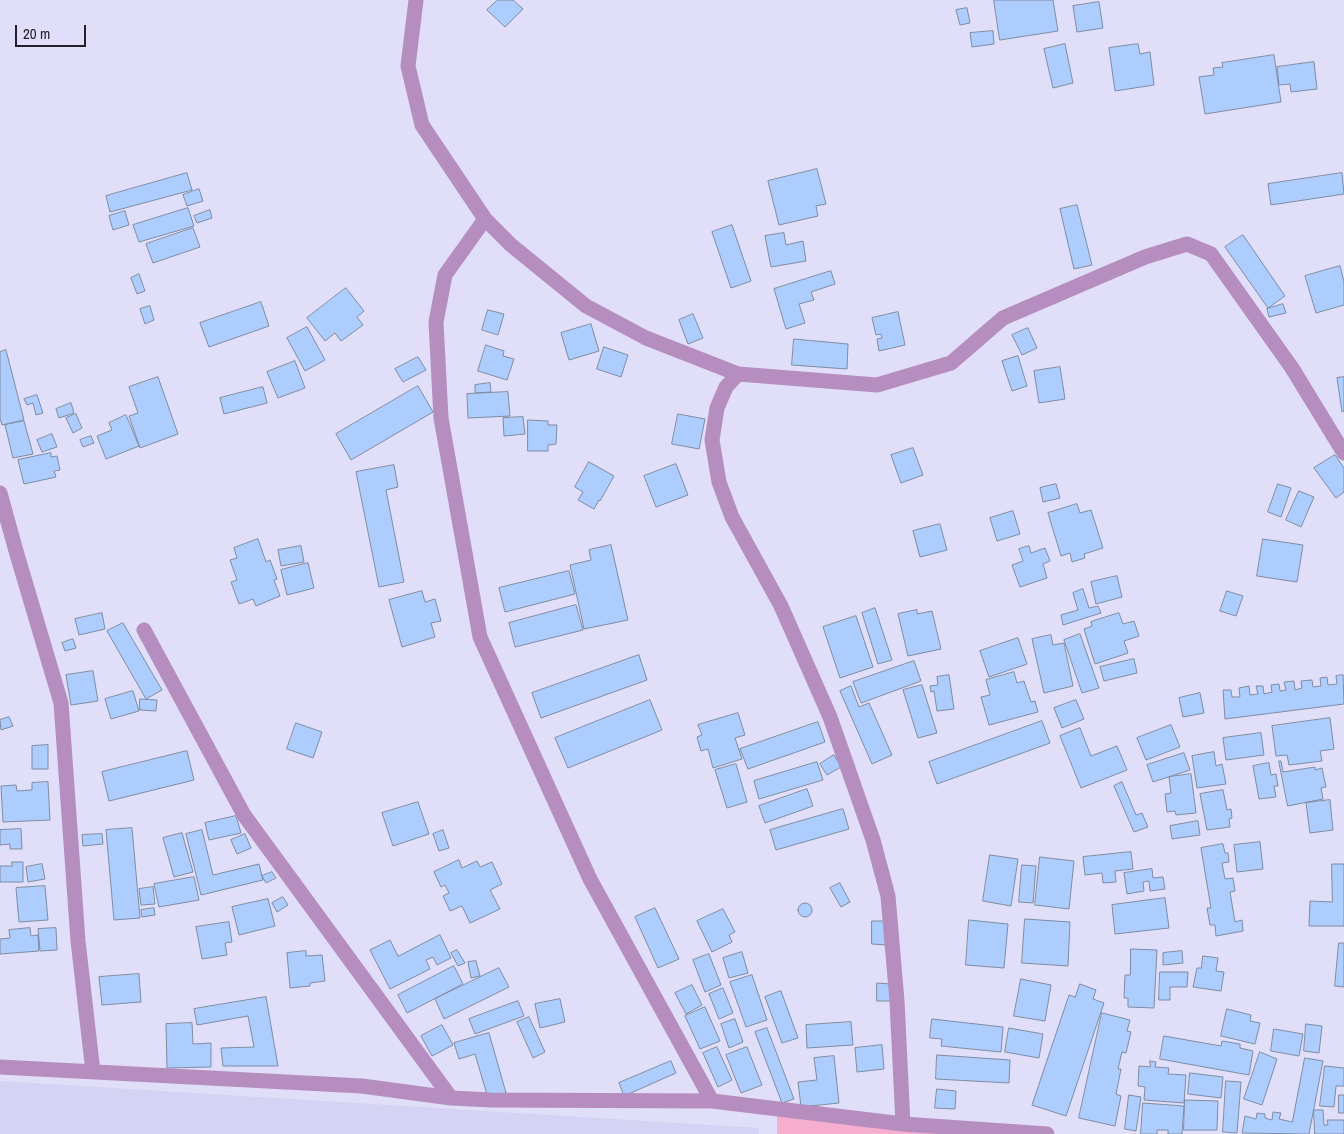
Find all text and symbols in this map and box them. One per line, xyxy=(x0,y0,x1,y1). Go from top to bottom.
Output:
scale bar xyxy=(18,15,89,47)
text: 20 m xyxy=(23,23,50,44)

